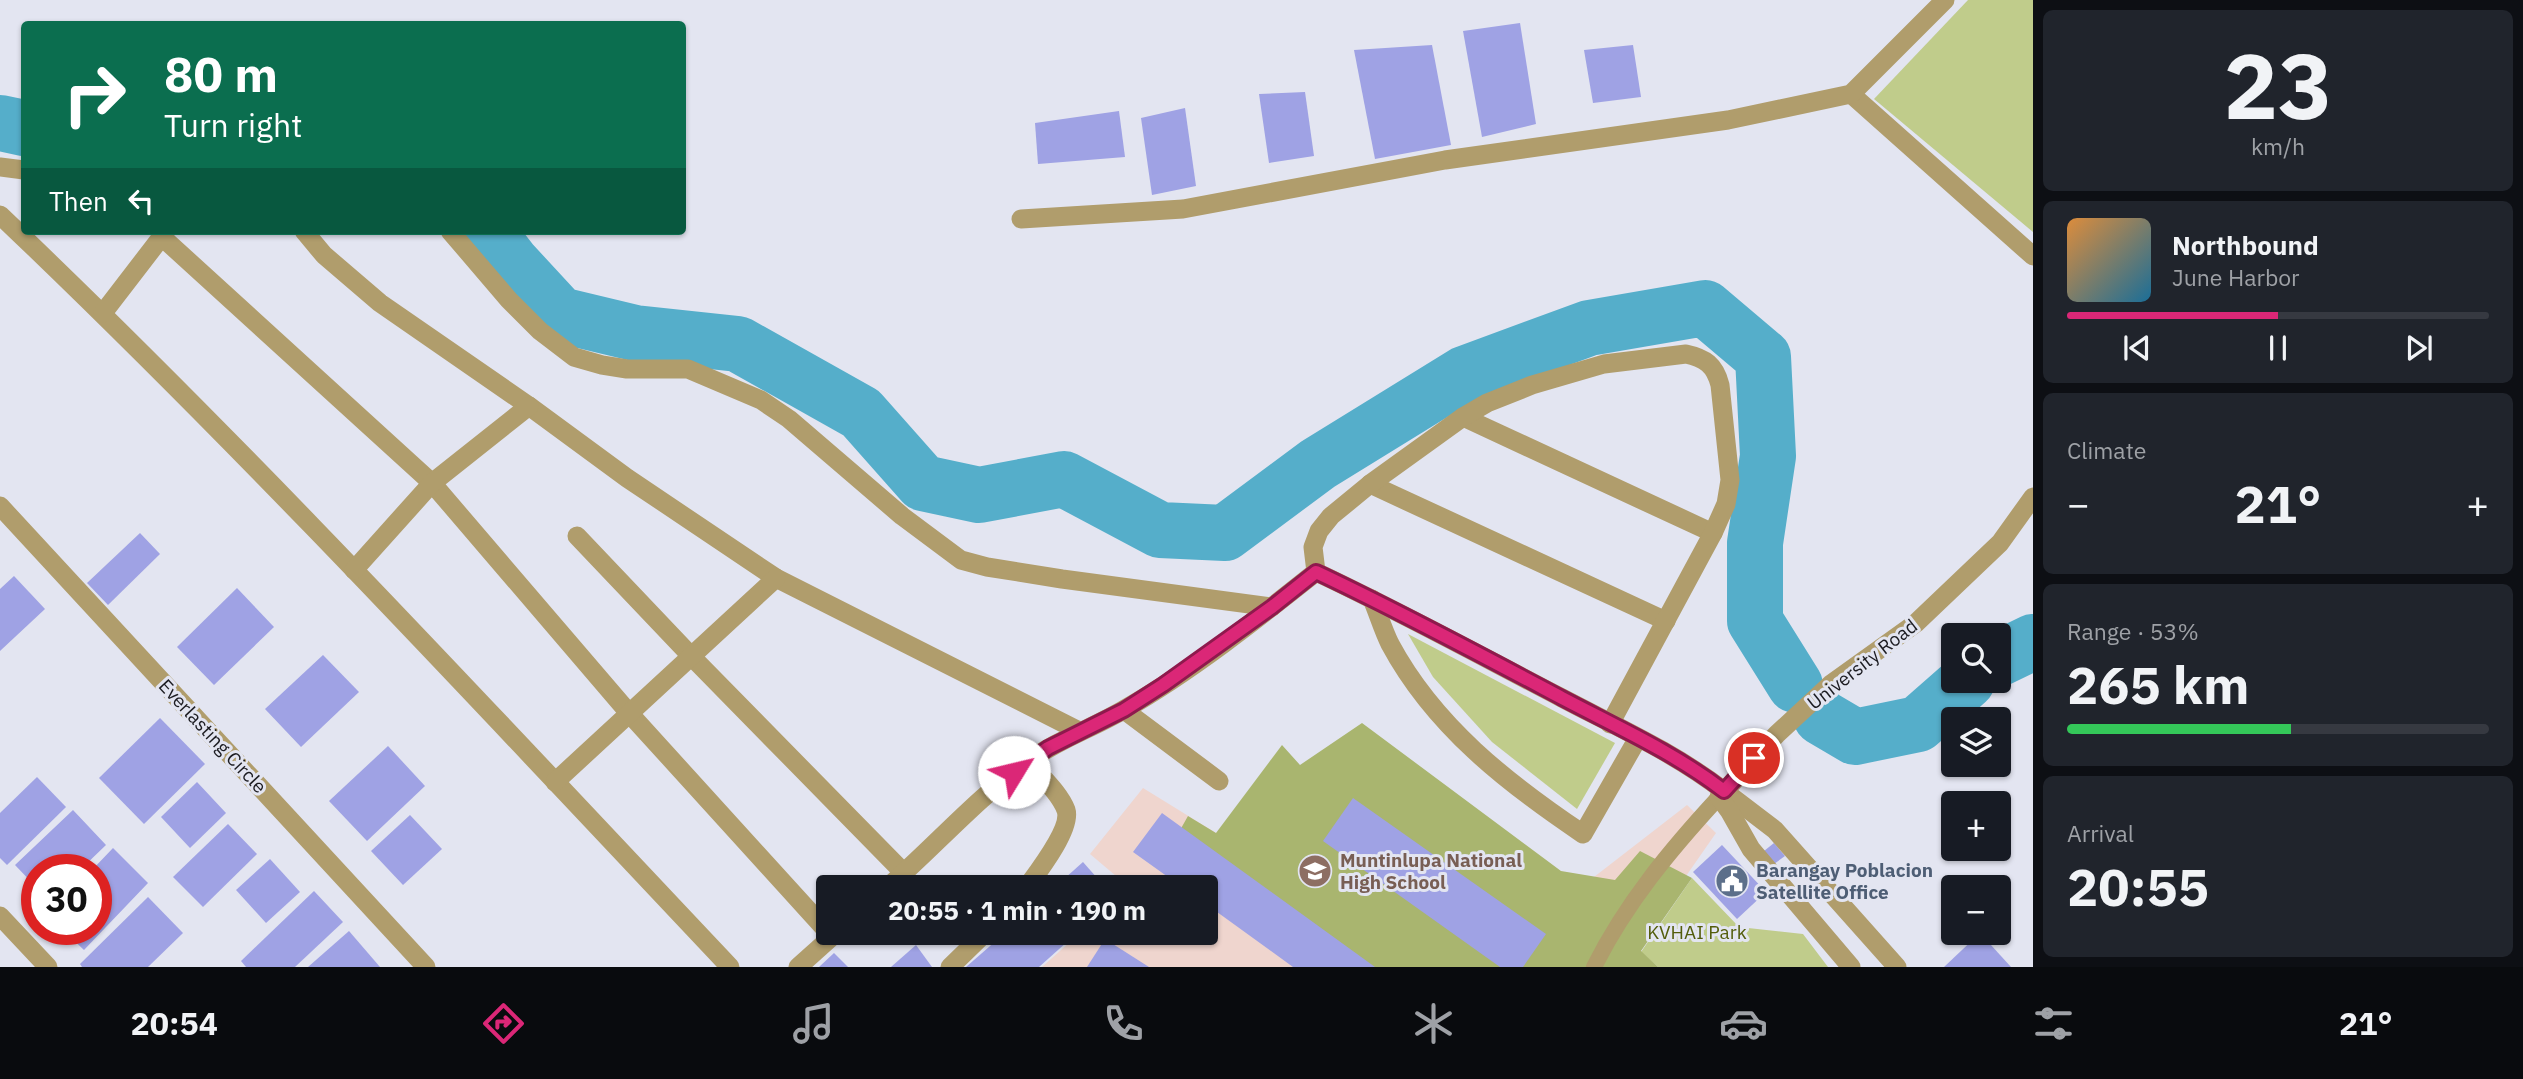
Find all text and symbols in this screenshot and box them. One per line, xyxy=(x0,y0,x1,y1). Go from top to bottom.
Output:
text: 23 xyxy=(2223,26,2333,144)
text: 80 m xyxy=(164,42,278,105)
icon: right xyxy=(49,49,140,140)
text: Turn right xyxy=(164,104,302,146)
text: km/h xyxy=(2251,131,2305,161)
icon: left xyxy=(122,182,160,220)
text: Then xyxy=(49,184,108,218)
text: Northbound xyxy=(2172,228,2319,262)
text: June Harbor xyxy=(2172,262,2300,292)
icon: previous xyxy=(2118,329,2156,367)
icon: pause xyxy=(2259,329,2297,367)
icon: next xyxy=(2400,329,2438,367)
text: Climate xyxy=(2067,435,2146,465)
text: 21° xyxy=(2235,470,2321,537)
text: − xyxy=(2067,479,2090,528)
text: + xyxy=(2466,479,2489,528)
street label: University Road xyxy=(1802,613,1922,715)
text: Range · 53% xyxy=(2067,616,2199,646)
map controls xyxy=(1941,623,2011,945)
button: search xyxy=(1941,623,2011,693)
text: 265 km xyxy=(2067,651,2249,718)
street label: Everlasting Circle xyxy=(154,674,272,798)
button: layers xyxy=(1941,707,2011,777)
pin xyxy=(1724,728,1784,788)
position arrow xyxy=(977,735,1051,809)
icon: arrive xyxy=(1735,739,1773,777)
button: + xyxy=(1941,791,2011,861)
text: Arrival xyxy=(2067,818,2134,848)
place label: Muntinlupa National High School xyxy=(1340,848,1522,894)
school or university icon: Muntinlupa National High School xyxy=(1296,852,1334,890)
text: 20:55 xyxy=(2067,853,2209,920)
speed limit sign: 30 xyxy=(21,854,112,945)
place label: Barangay Poblacion Satellite Office xyxy=(1756,858,1933,904)
public building icon: Barangay Poblacion Satellite Office xyxy=(1713,862,1751,900)
button: − xyxy=(1941,875,2011,945)
text: 20:55 · 1 min · 190 m xyxy=(888,893,1146,927)
park label: KVHAI Park xyxy=(1647,920,1747,944)
icon: directions xyxy=(479,999,528,1048)
icon: music xyxy=(789,999,838,1048)
icon: phone xyxy=(1099,999,1148,1048)
icon: climate xyxy=(1409,999,1458,1048)
icon: car xyxy=(1719,999,1768,1048)
icon: filters xyxy=(2029,999,2078,1048)
text: 20:54 xyxy=(131,1002,218,1044)
text: 21° xyxy=(2339,1002,2392,1044)

